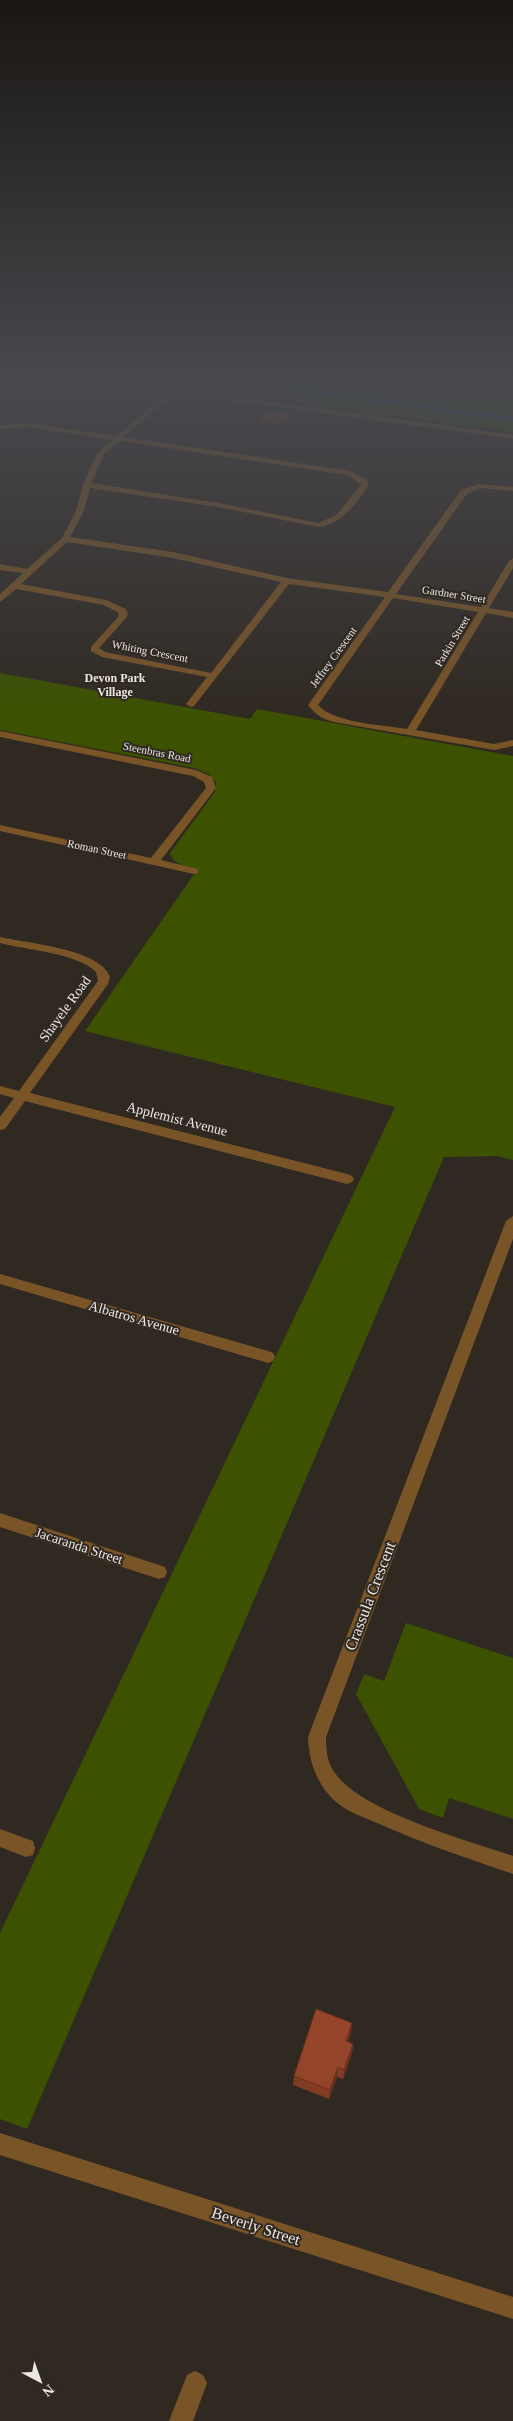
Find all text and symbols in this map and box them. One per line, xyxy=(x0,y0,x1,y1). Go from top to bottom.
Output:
street label: Gardner Street xyxy=(421,583,487,605)
street label: Parkin Street xyxy=(432,613,472,669)
street label: Jeffrey Crescent xyxy=(307,625,359,689)
street label: Whiting Crescent xyxy=(111,638,189,664)
district label: Devon Park Village xyxy=(85,671,146,699)
street label: Steenbras Road xyxy=(122,740,192,765)
street label: Roman Street xyxy=(66,837,128,861)
street label: Shayele Road xyxy=(36,973,94,1045)
street label: Applemist Avenue xyxy=(125,1099,229,1139)
street label: Albatros Avenue xyxy=(87,1298,181,1338)
street label: Jacaranda Street xyxy=(33,1525,125,1567)
street label: Crassula Crescent xyxy=(341,1539,399,1653)
street label: Beverly Street xyxy=(209,2204,303,2249)
north arrow xyxy=(15,2356,65,2406)
text: N xyxy=(39,2381,57,2399)

